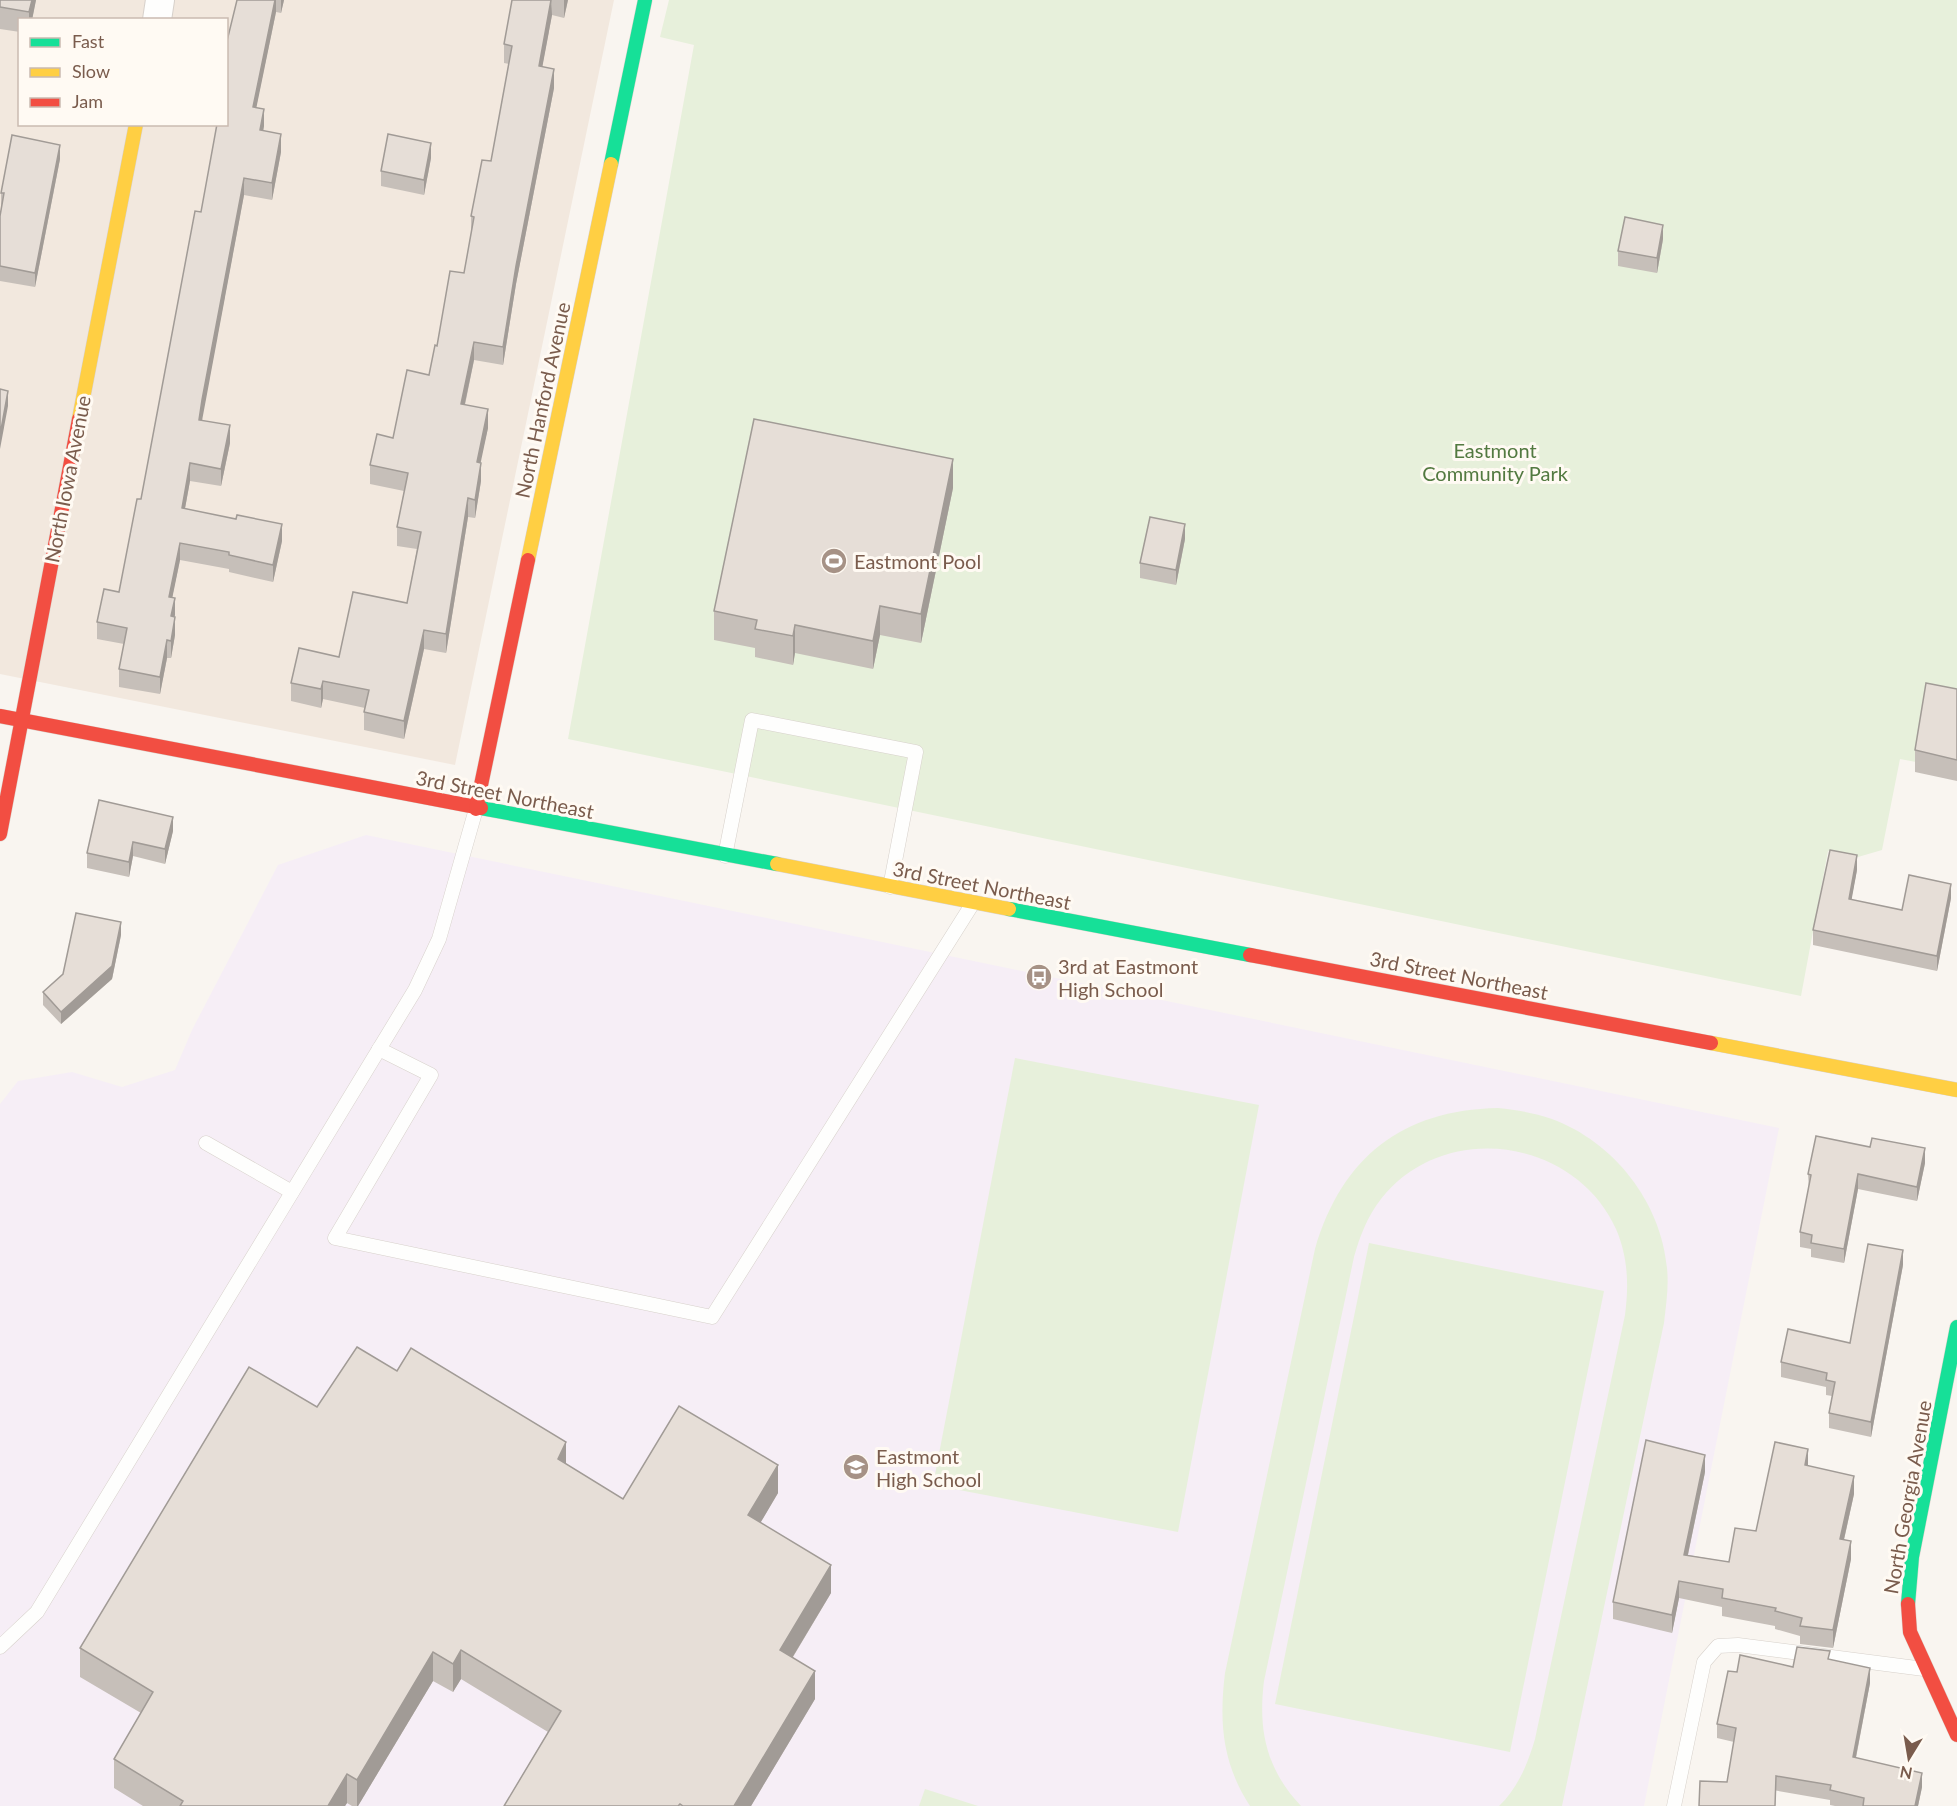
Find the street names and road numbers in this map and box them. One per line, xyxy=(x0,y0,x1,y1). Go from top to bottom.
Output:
street label: North Hanford Avenue xyxy=(510,300,574,500)
street label: North Iowa Avenue xyxy=(39,393,95,565)
street label: 3rd Street Northeast xyxy=(414,765,596,823)
street label: 3rd Street Northeast xyxy=(891,856,1073,914)
street label: 3rd Street Northeast xyxy=(1368,946,1550,1004)
street label: North Georgia Avenue xyxy=(1878,1398,1936,1596)

